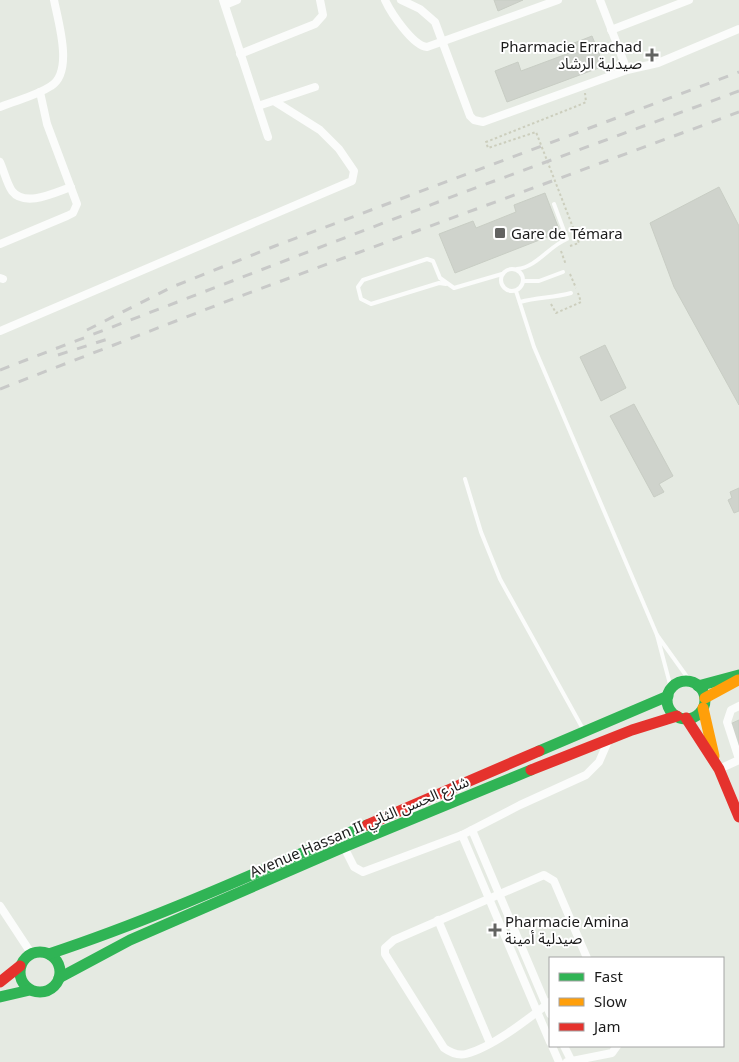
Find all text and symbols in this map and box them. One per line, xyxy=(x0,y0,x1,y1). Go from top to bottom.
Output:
place label: Pharmacie Errachad صيدلية الرشاد xyxy=(500,36,642,73)
marker: Pharmacie Errachad صيدلية الرشاد xyxy=(646,49,658,61)
place label: Gare de Témara xyxy=(511,223,623,243)
marker: Gare de Témara xyxy=(493,226,507,240)
street label: Avenue Hassan II شارع الحسن الثاني xyxy=(246,771,473,884)
place label: Pharmacie Amina صيدلية أمينة xyxy=(505,911,629,948)
marker: Pharmacie Amina صيدلية أمينة xyxy=(489,924,501,936)
legend xyxy=(549,957,724,1047)
text: Fast xyxy=(594,966,623,986)
text: Slow xyxy=(594,991,627,1011)
text: Jam xyxy=(592,1016,621,1036)

